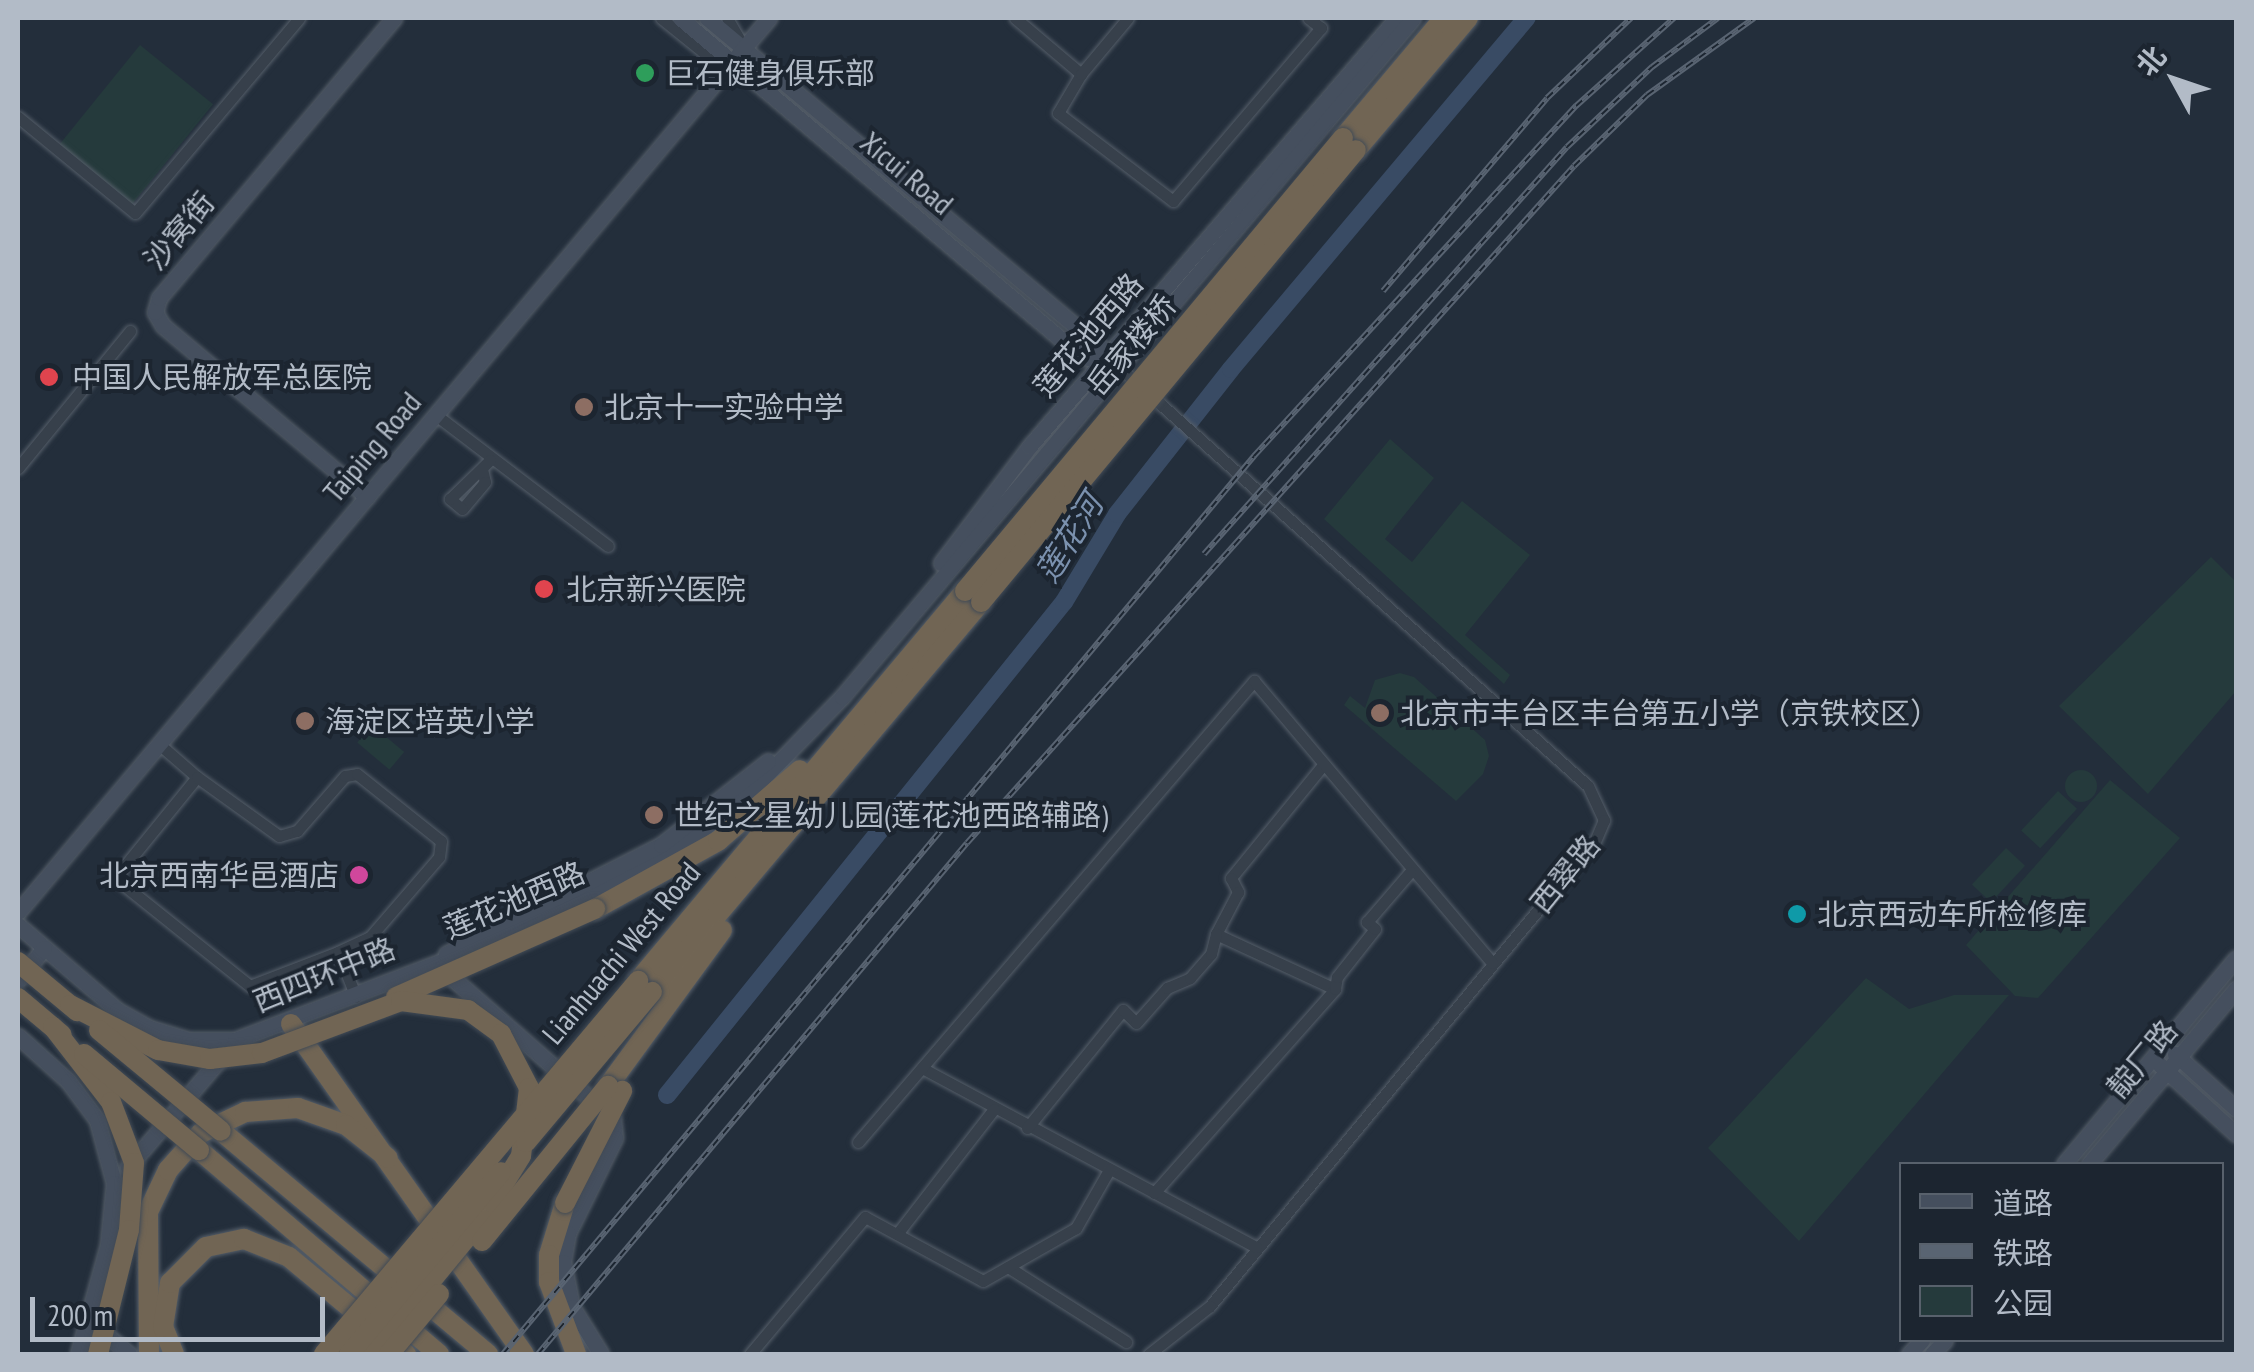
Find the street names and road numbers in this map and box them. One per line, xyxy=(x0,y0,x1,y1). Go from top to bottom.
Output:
street label: Xicui Road xyxy=(854,124,960,222)
street label: 沙窝街 xyxy=(136,185,222,277)
street label: 莲花池西路 xyxy=(1026,266,1150,404)
street label: 岳家楼桥 xyxy=(1079,287,1183,403)
street label: Taiping Road xyxy=(316,385,428,509)
street label: 西翠路 xyxy=(1523,828,1607,920)
street label: 莲花池西路 xyxy=(438,854,590,946)
street label: Lianhuachi West Road xyxy=(534,855,708,1051)
street label: 西四环中路 xyxy=(248,930,400,1020)
street label: 靛厂路 xyxy=(2099,1013,2185,1105)

